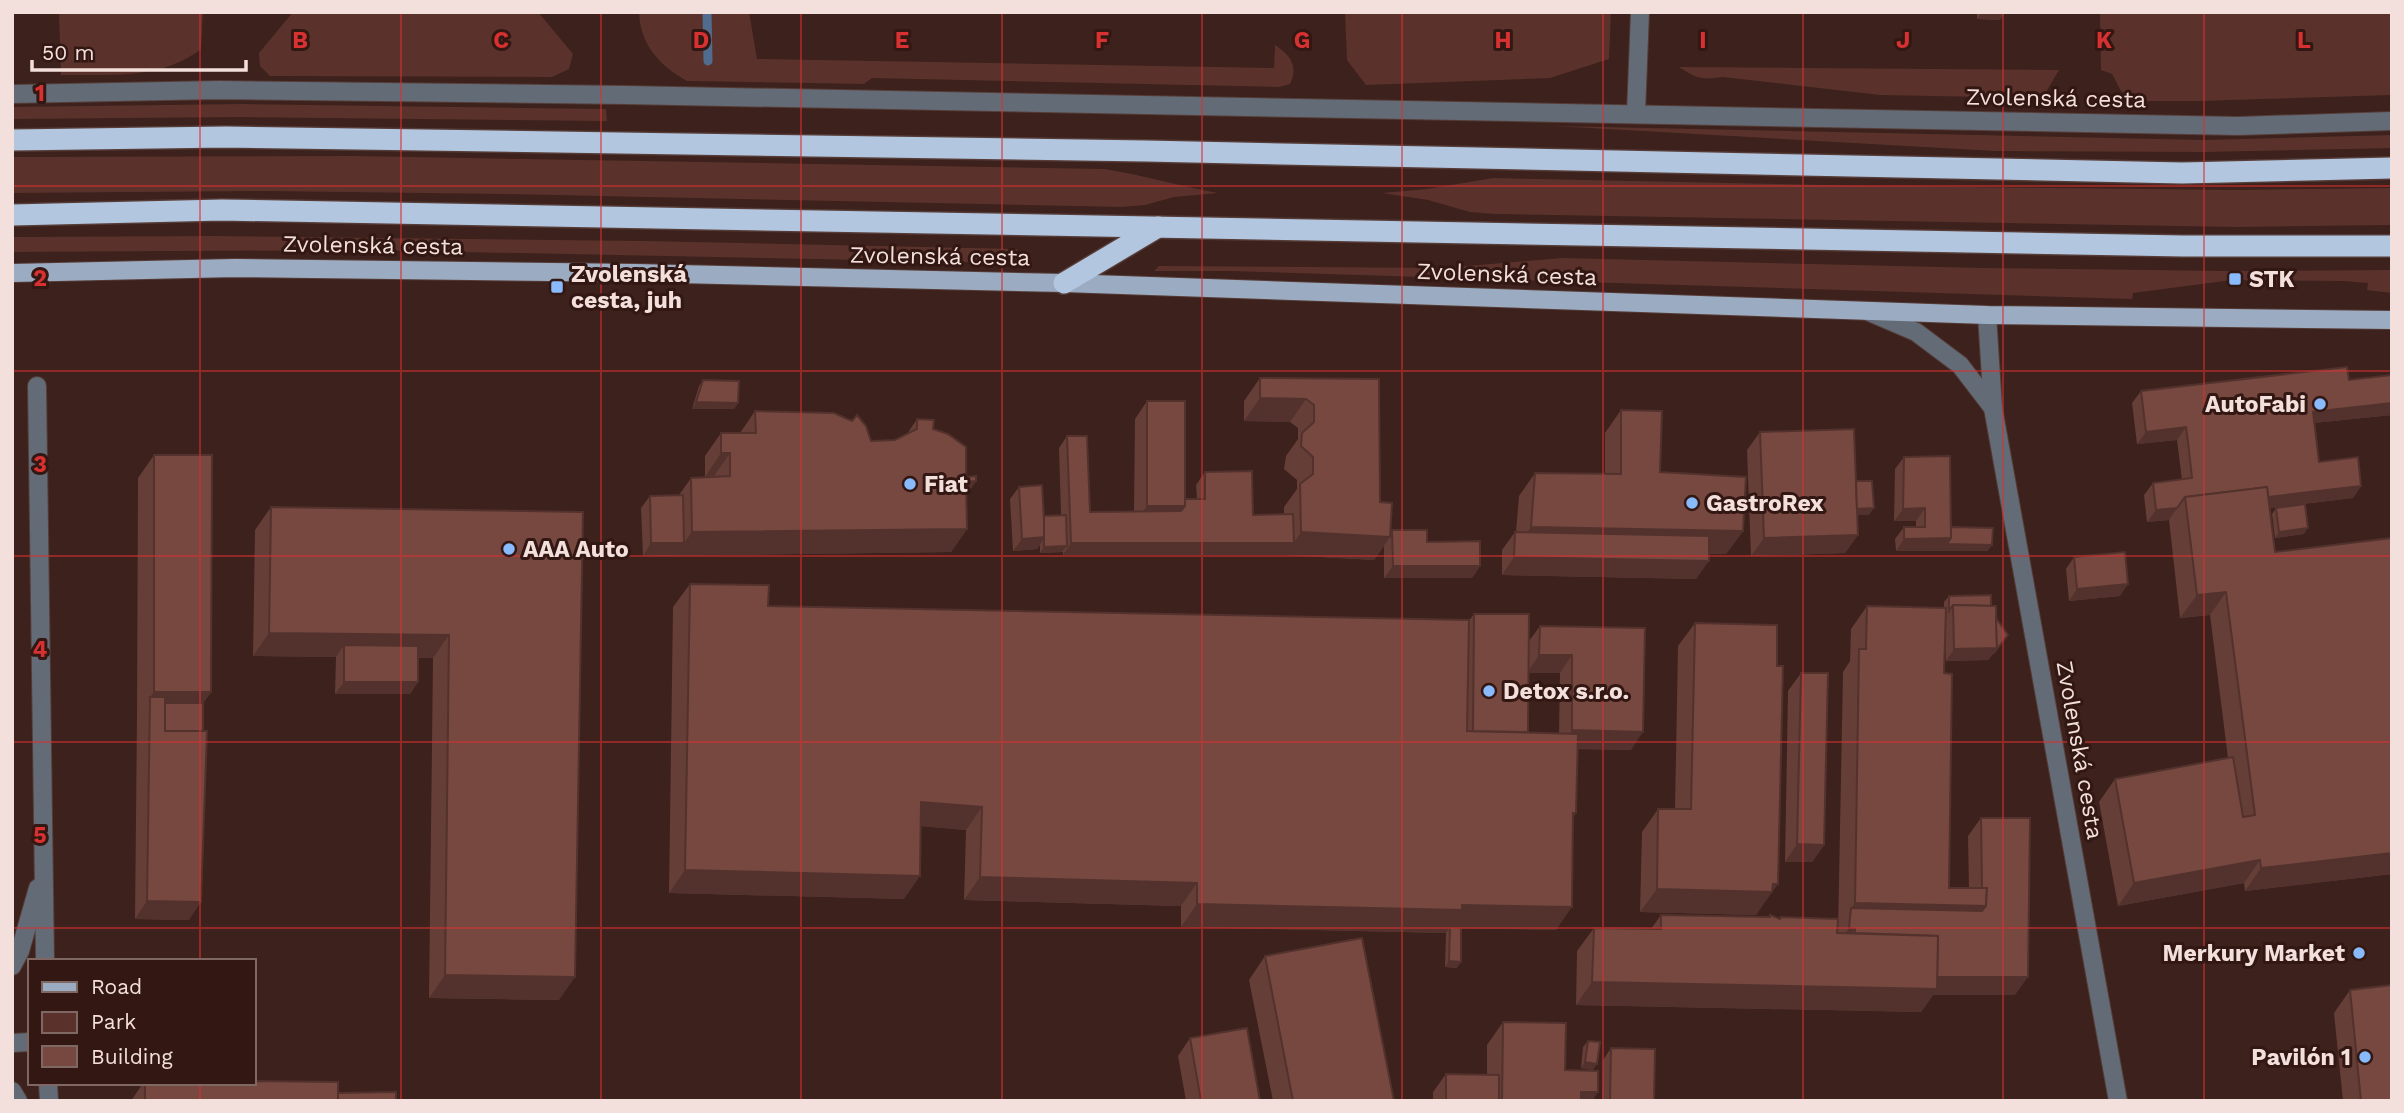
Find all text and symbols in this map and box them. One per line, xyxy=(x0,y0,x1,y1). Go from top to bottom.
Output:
text: B xyxy=(292,27,308,54)
text: C xyxy=(493,27,509,54)
text: D xyxy=(693,27,709,54)
text: E xyxy=(895,27,909,54)
text: F xyxy=(1095,27,1109,54)
text: G xyxy=(1294,27,1310,54)
text: H xyxy=(1494,27,1512,54)
text: I xyxy=(1699,27,1707,54)
text: J xyxy=(1896,27,1910,54)
text: K xyxy=(2096,27,2112,54)
text: L xyxy=(2297,27,2311,54)
scale bar xyxy=(32,28,245,72)
text: 50 m xyxy=(42,40,94,65)
text: 1 xyxy=(35,80,45,107)
street label: Zvolenská cesta xyxy=(1966,83,2146,114)
street label: Zvolenská cesta xyxy=(283,230,463,261)
street label: Zvolenská cesta xyxy=(850,241,1030,272)
street label: Zvolenská cesta xyxy=(1416,258,1598,291)
place label: Zvolenská cesta, juh xyxy=(571,261,687,314)
text: 2 xyxy=(33,265,47,292)
place label: STK xyxy=(2249,266,2295,293)
marker: STK xyxy=(2227,271,2243,287)
marker: Zvolenská cesta, juh xyxy=(549,279,565,295)
place label: AutoFabi xyxy=(2205,391,2306,418)
marker: AutoFabi xyxy=(2312,396,2328,412)
text: 3 xyxy=(33,451,47,478)
place label: Fiat xyxy=(924,471,968,498)
marker: Fiat xyxy=(902,476,918,492)
place label: GastroRex xyxy=(1706,490,1824,517)
marker: GastroRex xyxy=(1684,495,1700,511)
place label: AAA Auto xyxy=(523,536,629,563)
marker: AAA Auto xyxy=(501,541,517,557)
text: 4 xyxy=(33,636,48,663)
street label: Zvolenská cesta xyxy=(2051,659,2108,841)
place label: Detox s.r.o. xyxy=(1503,678,1629,705)
marker: Detox s.r.o. xyxy=(1481,683,1497,699)
text: 5 xyxy=(33,822,47,849)
place label: Merkury Market xyxy=(2163,940,2345,967)
marker: Merkury Market xyxy=(2351,945,2367,961)
legend xyxy=(28,959,256,1085)
text: Road xyxy=(91,974,142,999)
text: Park xyxy=(91,1009,136,1034)
text: Building xyxy=(91,1044,173,1069)
place label: Pavilón 1 xyxy=(2251,1044,2351,1071)
marker: Pavilón 1 xyxy=(2357,1049,2373,1065)

